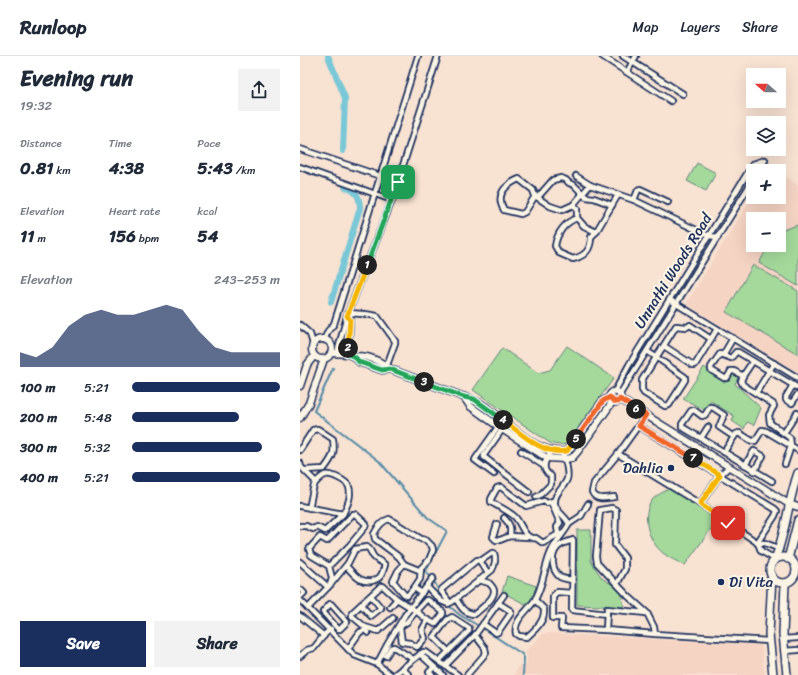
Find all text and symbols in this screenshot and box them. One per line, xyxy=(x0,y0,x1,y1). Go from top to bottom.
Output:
text: Runloop xyxy=(20,11,86,44)
text: Map xyxy=(633,15,658,40)
text: Layers xyxy=(680,15,720,40)
text: Share xyxy=(742,15,778,40)
text: Evening run xyxy=(20,59,133,98)
north arrow xyxy=(746,68,786,108)
map controls xyxy=(746,68,786,252)
button: share xyxy=(238,69,280,111)
text: 19:32 xyxy=(20,94,52,117)
button: layers xyxy=(746,116,786,156)
text: Distance xyxy=(20,134,62,153)
text: Time xyxy=(109,134,132,153)
text: Pace xyxy=(197,134,221,153)
text: 0.81 xyxy=(20,153,53,183)
text: 4:38 xyxy=(109,153,144,183)
text: 5:43 xyxy=(197,153,233,183)
text: km xyxy=(53,161,71,180)
text: /km xyxy=(233,161,255,180)
button: + xyxy=(746,164,786,204)
pin xyxy=(381,165,415,199)
icon: arrive xyxy=(387,171,409,193)
text: Elevation xyxy=(20,202,65,221)
text: Heart rate xyxy=(109,202,160,221)
text: kcal xyxy=(197,202,217,221)
street label: Unnathi Woods Road xyxy=(627,207,720,334)
button: − xyxy=(746,212,786,252)
text: 11 xyxy=(20,221,35,251)
text: 156 xyxy=(109,221,136,251)
text: 54 xyxy=(197,221,218,251)
text: m xyxy=(35,229,46,248)
text: bpm xyxy=(136,229,159,248)
pin: 1 xyxy=(357,255,377,275)
text: 1 xyxy=(365,255,369,274)
text: Elevation xyxy=(20,268,73,291)
text: 243–253 m xyxy=(214,268,280,291)
pin: 2 xyxy=(338,338,358,358)
text: 2 xyxy=(345,338,351,357)
pin: 3 xyxy=(414,372,434,392)
text: 3 xyxy=(421,372,427,391)
text: 100 m xyxy=(20,376,55,399)
text: 5:21 xyxy=(84,376,109,399)
pin: 6 xyxy=(626,399,646,419)
text: 6 xyxy=(633,399,639,418)
text: 200 m xyxy=(20,406,57,429)
text: 5:48 xyxy=(84,406,112,429)
pin: 4 xyxy=(493,410,513,430)
text: 4 xyxy=(500,410,506,429)
pin: 5 xyxy=(566,429,586,449)
text: 5 xyxy=(573,429,579,448)
text: 300 m xyxy=(20,436,57,459)
text: 5:32 xyxy=(84,436,111,459)
pin: 7 xyxy=(683,448,703,468)
text: 7 xyxy=(690,448,696,467)
place label: Dahlia xyxy=(623,455,663,481)
marker: Dahlia xyxy=(666,463,676,473)
text: 400 m xyxy=(20,466,58,489)
text: 5:21 xyxy=(84,466,109,489)
pin xyxy=(711,506,745,540)
icon: check xyxy=(717,512,739,534)
place label: Di Vita xyxy=(729,569,774,595)
marker: Di Vita xyxy=(716,577,726,587)
button: Save xyxy=(20,621,146,667)
button: Share xyxy=(154,621,280,667)

